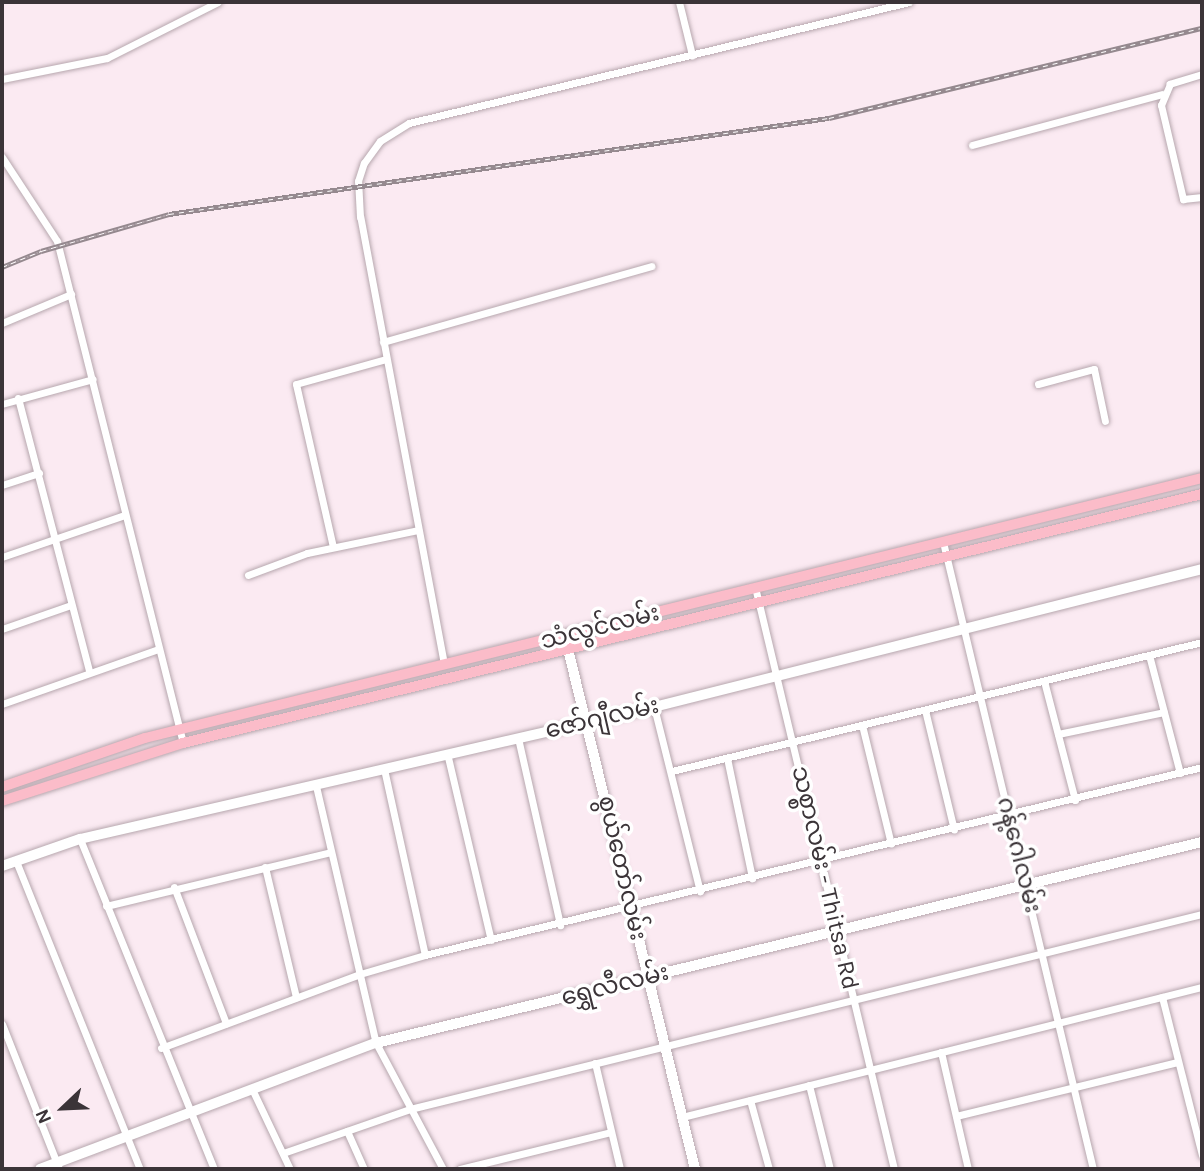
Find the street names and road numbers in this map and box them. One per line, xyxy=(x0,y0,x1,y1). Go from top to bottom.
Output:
street label: သံလွင်လမ်း xyxy=(538,598,662,656)
street label: ဇော်ဂျီလမ်း xyxy=(542,691,662,745)
street label: သစ္စာလမ်း - Thitsa Rd xyxy=(785,763,865,993)
street label: စွယ်တော်လမ်း xyxy=(591,793,653,943)
street label: ဂန့်ဂေါလမ်း xyxy=(991,794,1047,916)
street label: ရွှေလီလမ်း xyxy=(558,958,672,1012)

